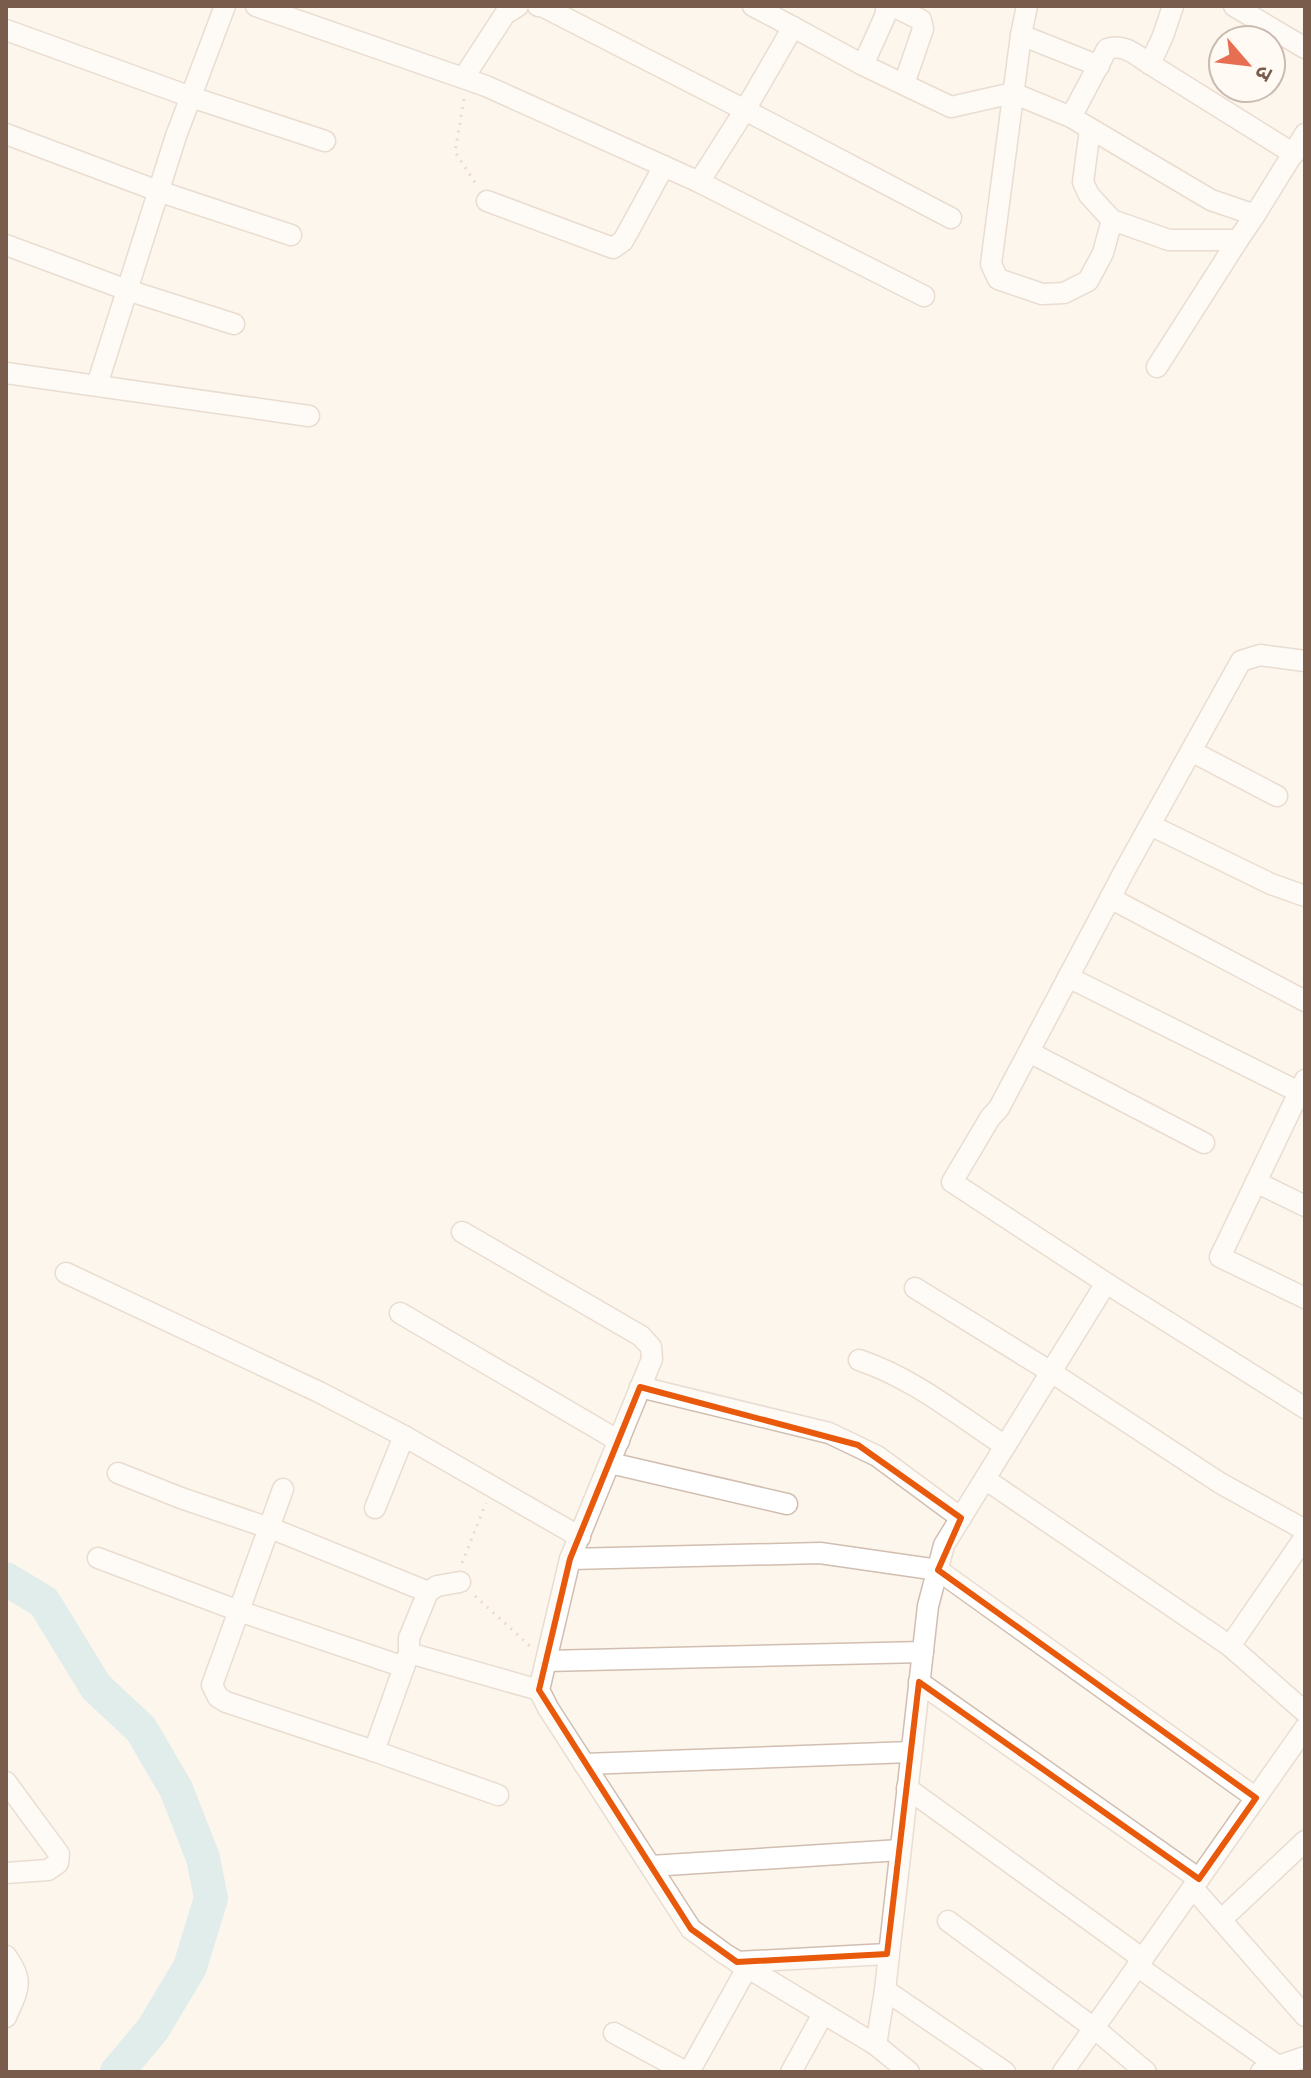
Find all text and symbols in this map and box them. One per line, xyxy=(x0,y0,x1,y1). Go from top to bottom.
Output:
north arrow xyxy=(1207,24,1287,104)
text: उ xyxy=(1247,60,1282,88)

